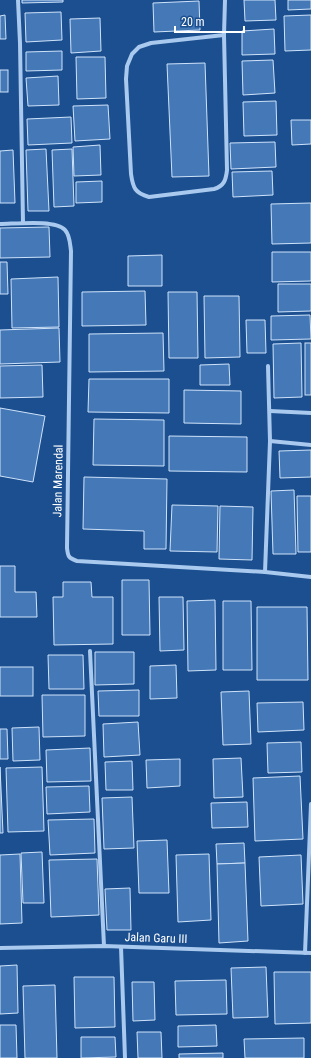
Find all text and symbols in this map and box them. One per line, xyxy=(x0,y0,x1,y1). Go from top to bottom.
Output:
scale bar xyxy=(175,8,244,34)
text: 20 m xyxy=(181,15,205,29)
street label: Jalan Marendal xyxy=(50,444,66,518)
street label: Jalan Garu III xyxy=(124,930,188,946)

